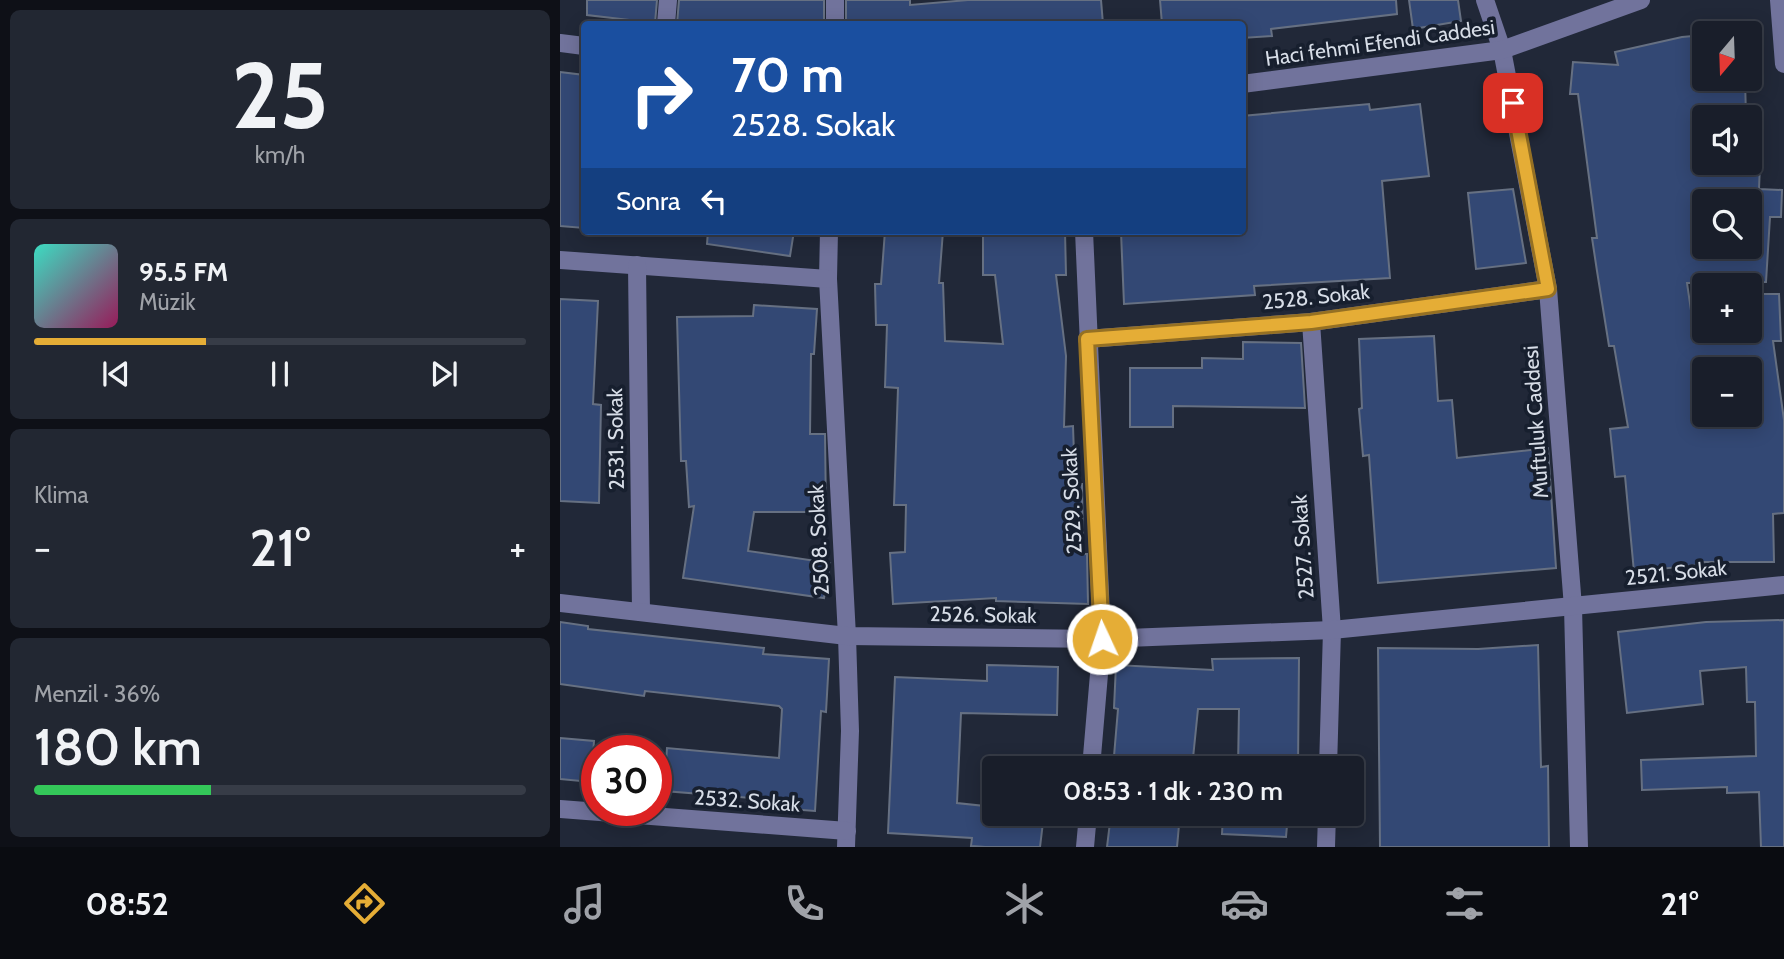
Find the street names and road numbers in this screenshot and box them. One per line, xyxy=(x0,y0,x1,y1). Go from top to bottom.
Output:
street label: Haci fehmi Efendi Caddesi xyxy=(1264,14,1496,71)
street label: 2528. Sokak xyxy=(1261,278,1371,315)
street label: Muftuluk Caddesi xyxy=(1518,345,1553,499)
street label: 2531. Sokak xyxy=(602,387,629,490)
street label: 2529. Sokak xyxy=(1056,447,1087,555)
street label: 2508. Sokak xyxy=(803,483,834,596)
street label: 2527. Sokak xyxy=(1286,493,1319,600)
street label: 2521. Sokak xyxy=(1624,555,1729,590)
street label: 2526. Sokak xyxy=(929,601,1037,628)
street label: 2532. Sokak xyxy=(693,784,802,817)

